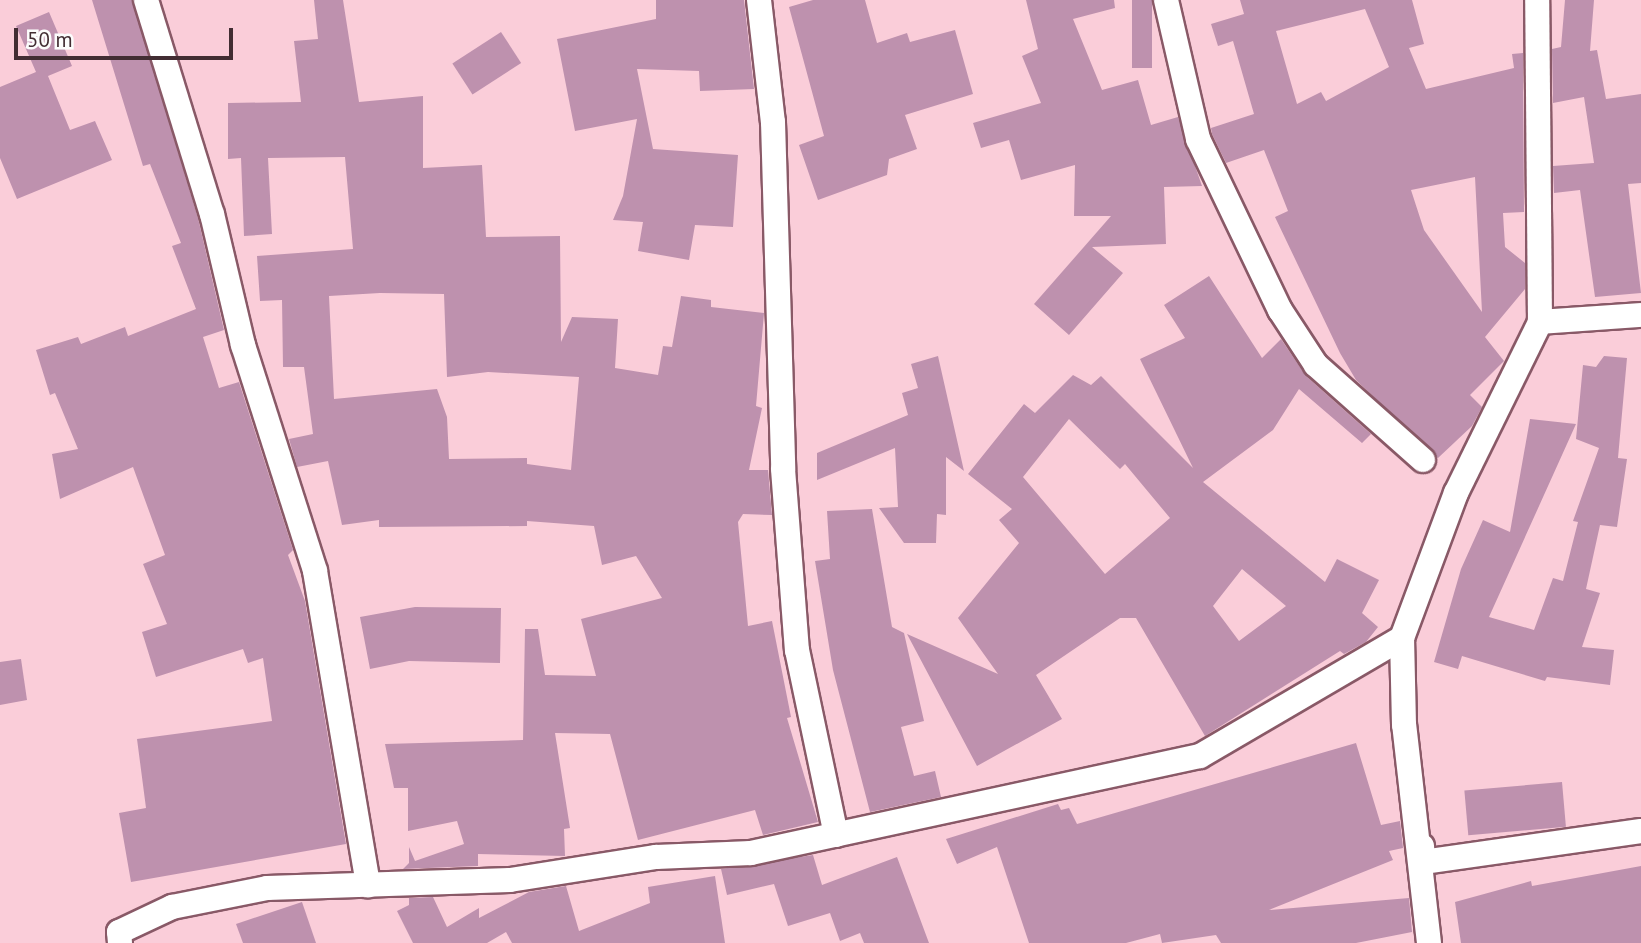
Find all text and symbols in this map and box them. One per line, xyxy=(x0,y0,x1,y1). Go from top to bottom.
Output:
scale bar xyxy=(18,14,236,58)
text: 50 m xyxy=(27,26,73,53)

